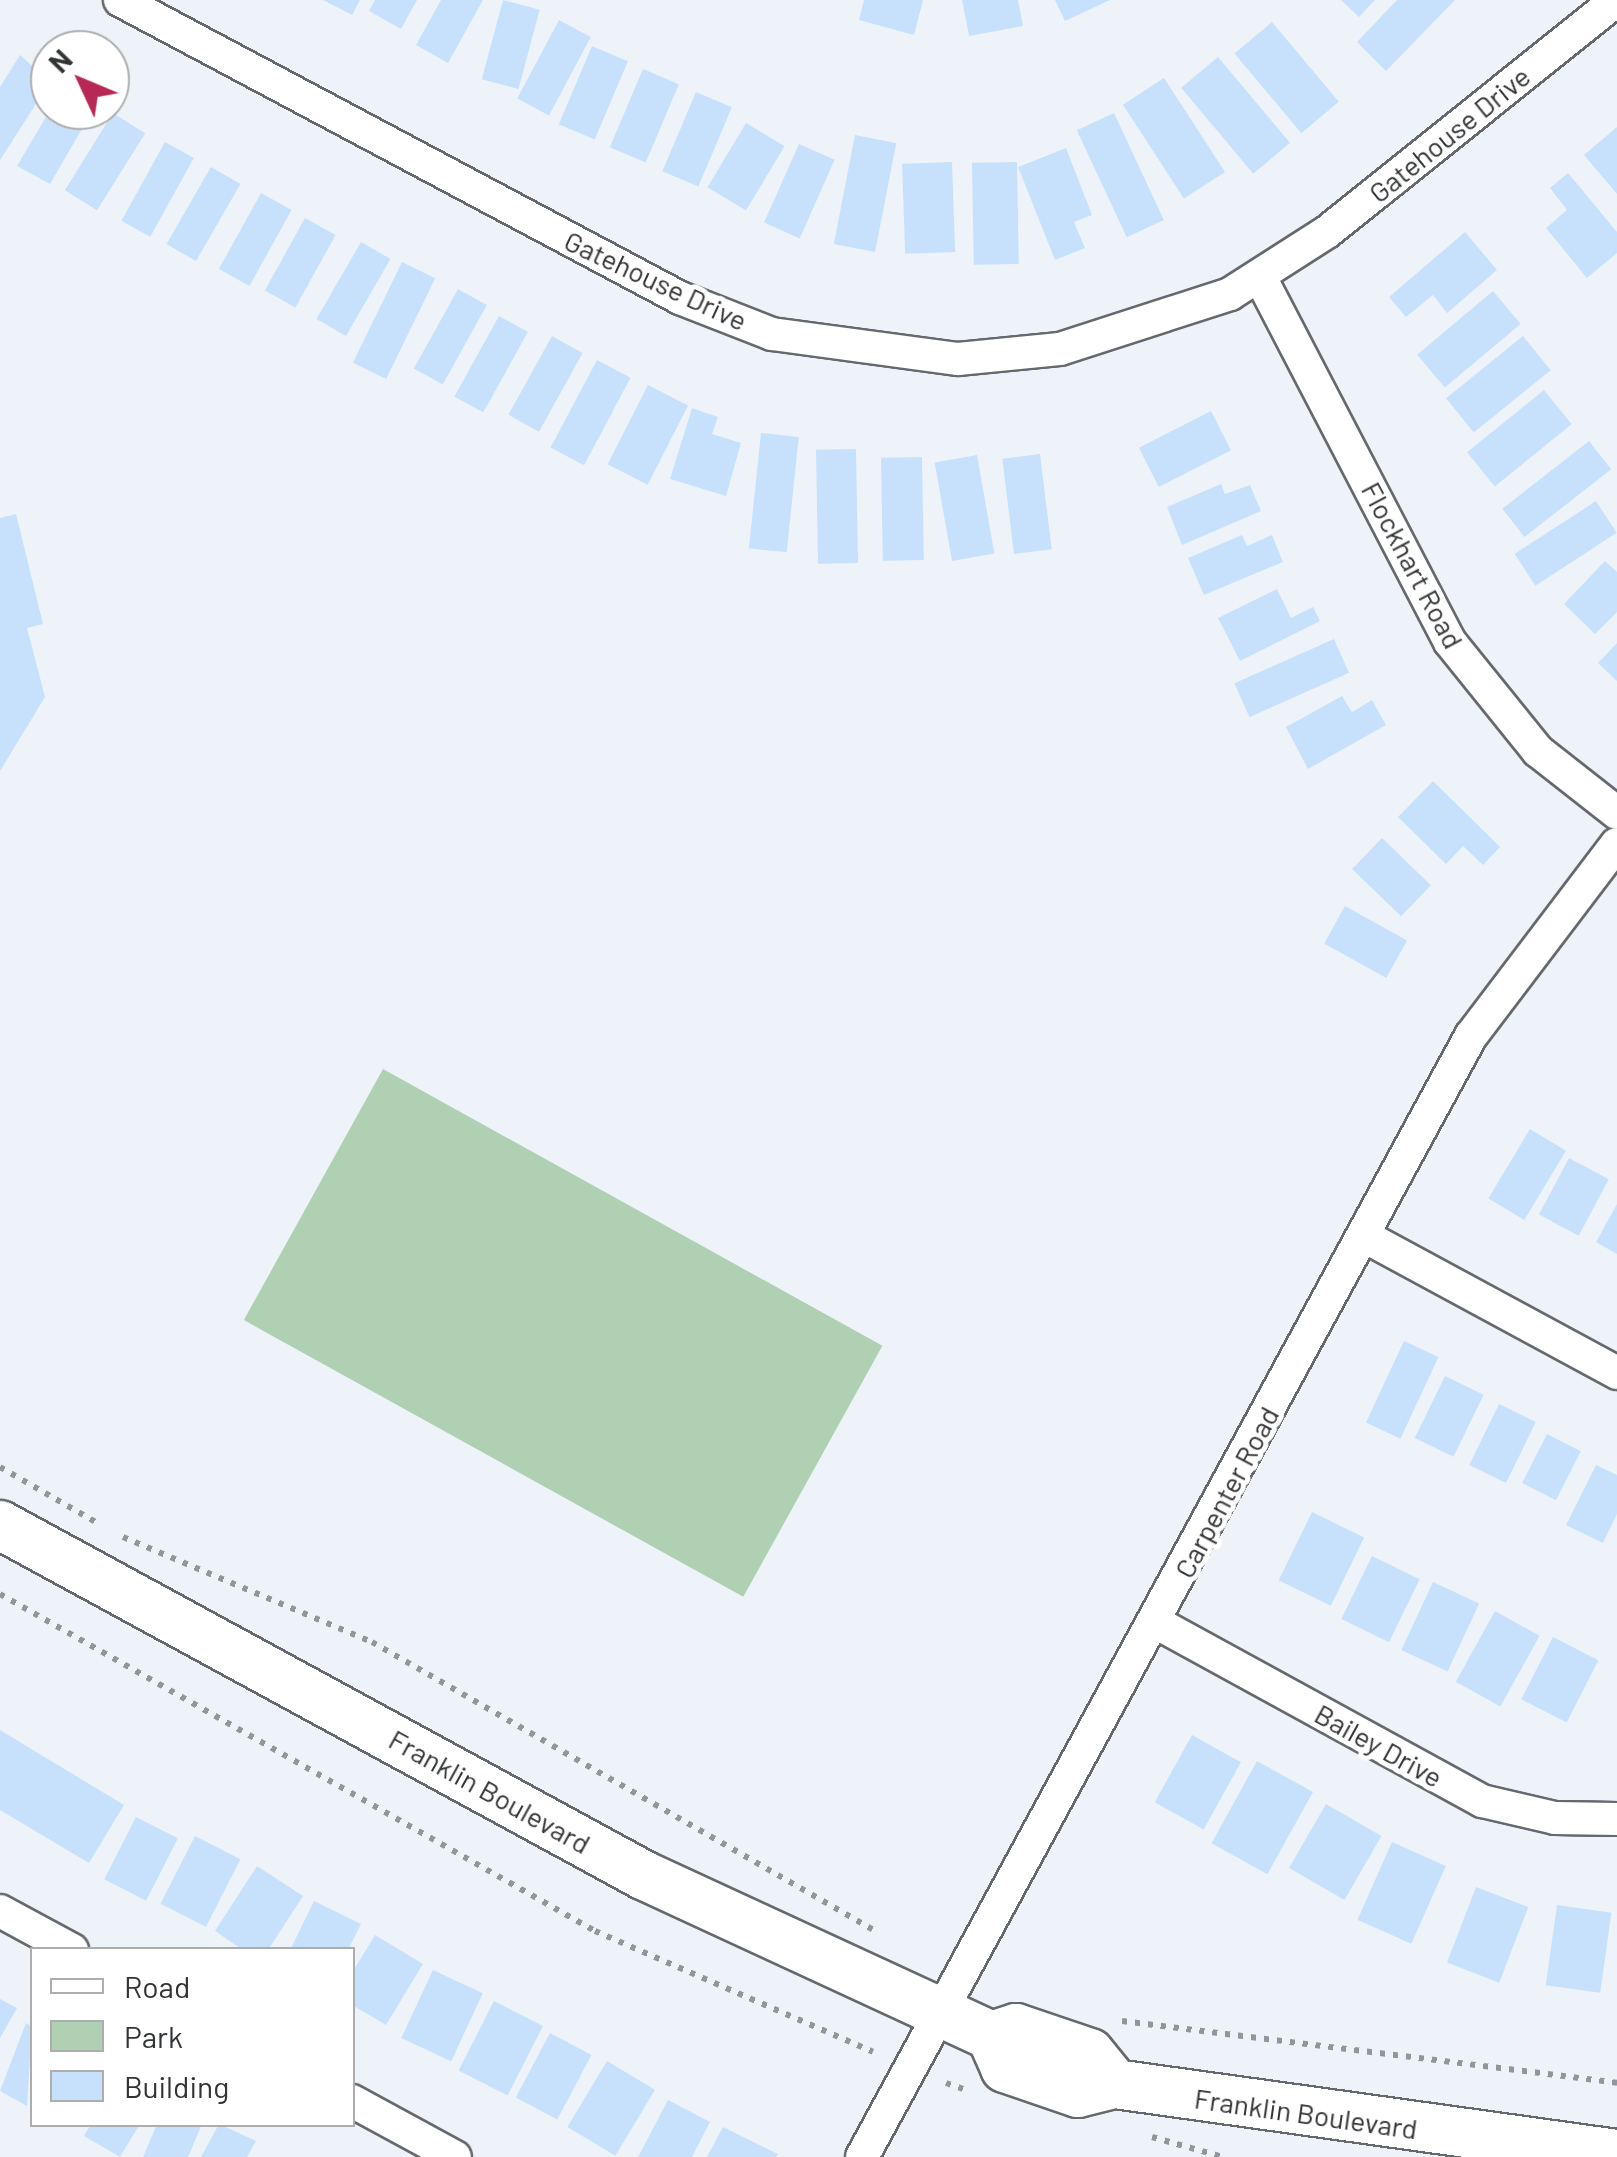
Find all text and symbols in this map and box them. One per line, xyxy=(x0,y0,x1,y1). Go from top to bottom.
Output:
north arrow xyxy=(30,30,130,130)
text: N xyxy=(41,42,79,79)
street label: Gatehouse Drive xyxy=(1362,59,1536,209)
street label: Gatehouse Drive xyxy=(559,223,753,337)
street label: Flockhart Road xyxy=(1355,476,1471,654)
street label: Carpenter Road xyxy=(1167,1401,1285,1583)
street label: Bailey Drive xyxy=(1309,1696,1449,1794)
street label: Franklin Boulevard xyxy=(384,1722,596,1860)
legend xyxy=(30,1947,355,2127)
text: Road xyxy=(124,1968,190,2004)
text: Park xyxy=(124,2018,183,2054)
text: Building xyxy=(124,2068,229,2104)
street label: Franklin Boulevard xyxy=(1192,2081,1420,2145)

